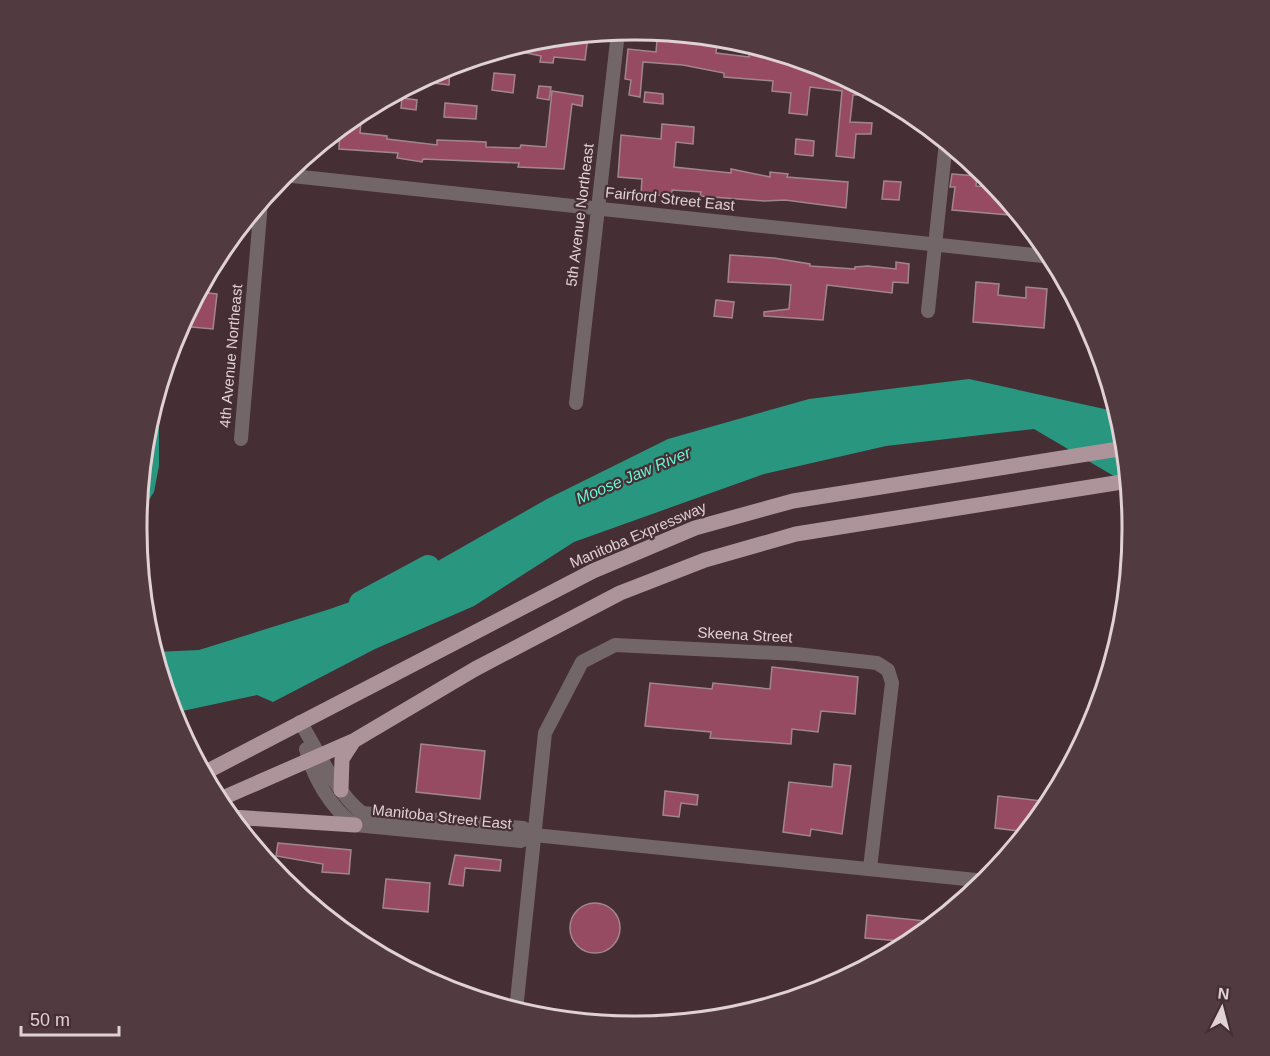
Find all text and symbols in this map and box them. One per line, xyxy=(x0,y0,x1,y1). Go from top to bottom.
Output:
street label: 5th Avenue Northeast xyxy=(562,142,597,287)
street label: Fairford Street East xyxy=(604,183,736,214)
street label: 4th Avenue Northeast xyxy=(216,283,245,428)
water label: Moose Jaw River xyxy=(573,443,694,507)
street label: Manitoba Expressway xyxy=(567,498,709,571)
street label: Skeena Street xyxy=(697,624,794,646)
street label: Manitoba Street East xyxy=(372,801,513,832)
north arrow xyxy=(1192,978,1252,1038)
text: N xyxy=(1217,985,1230,1003)
scale bar xyxy=(21,999,118,1037)
text: 50 m xyxy=(30,1010,70,1030)

